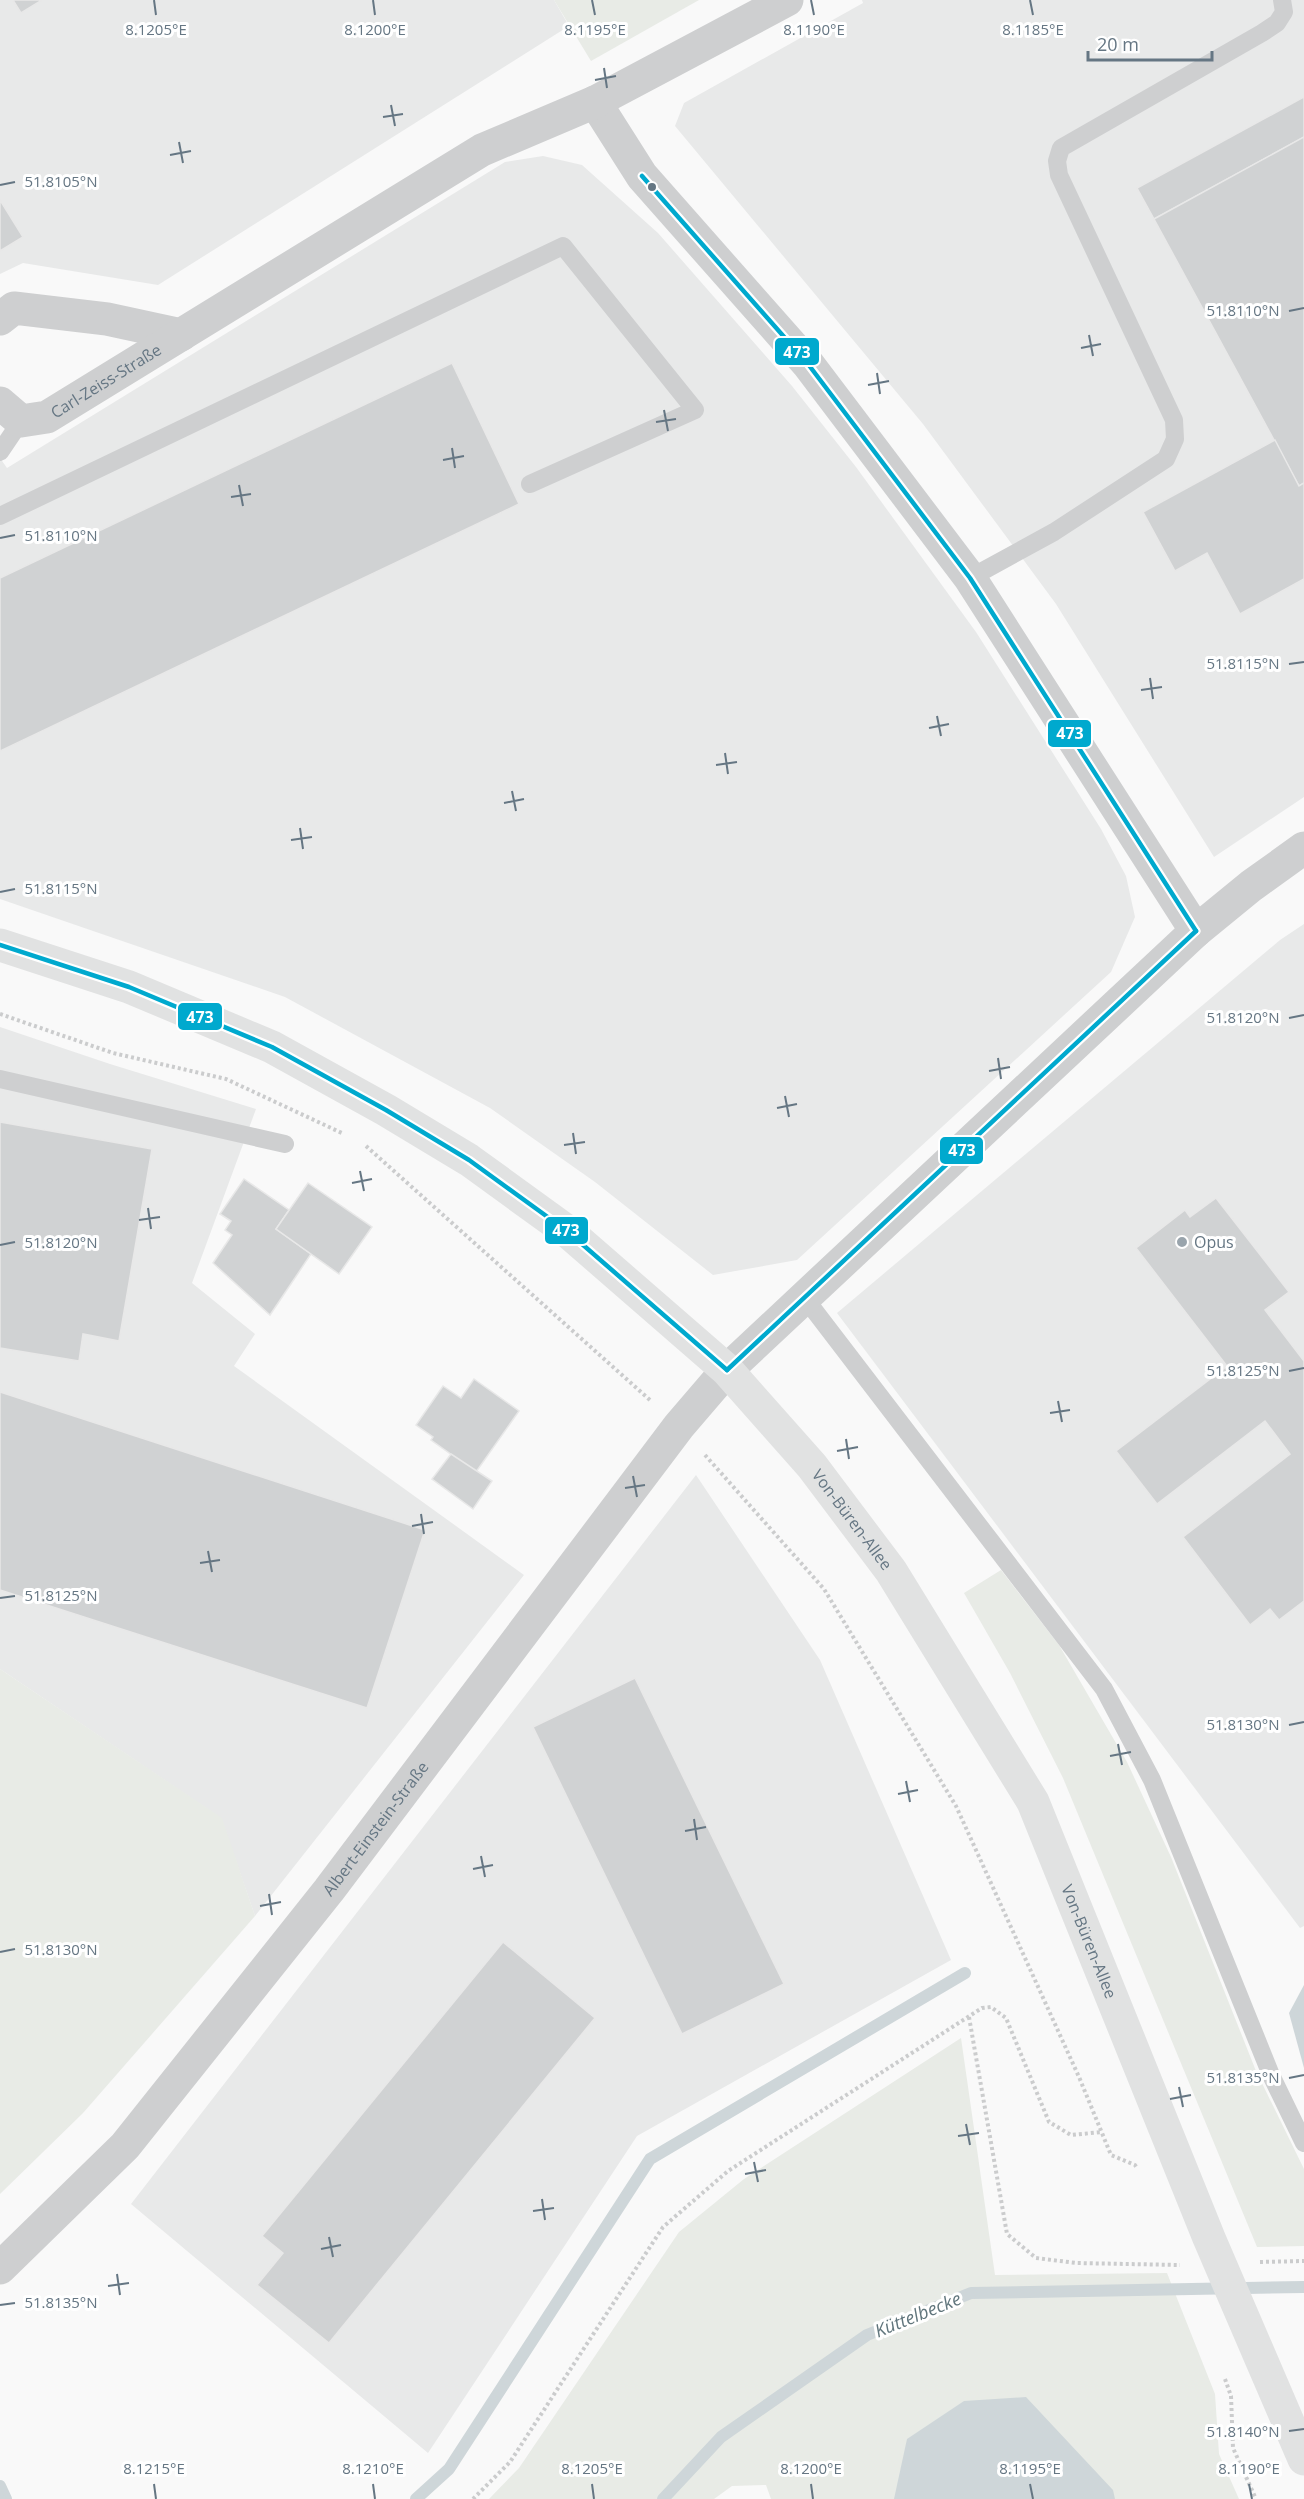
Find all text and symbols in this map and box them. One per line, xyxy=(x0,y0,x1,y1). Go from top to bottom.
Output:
text: 8.1205°E xyxy=(125,19,187,39)
text: 8.1200°E xyxy=(344,19,406,39)
text: 8.1195°E xyxy=(564,19,626,39)
text: 8.1190°E xyxy=(783,19,845,39)
text: 8.1185°E xyxy=(1002,19,1064,39)
scale bar xyxy=(1088,24,1212,62)
text: 20 m xyxy=(1097,32,1139,56)
text: 51.8105°N xyxy=(24,171,98,191)
unlabelled marker xyxy=(646,181,658,193)
text: 51.8110°N xyxy=(1206,300,1280,320)
line badge: 473 xyxy=(774,337,820,366)
street label: Carl-Zeiss-Straße xyxy=(46,338,165,423)
text: 473 xyxy=(783,341,811,363)
text: 51.8110°N xyxy=(24,525,98,545)
text: 51.8115°N xyxy=(1206,653,1280,673)
line badge: 473 xyxy=(1047,719,1092,748)
text: 473 xyxy=(1056,722,1084,744)
text: 51.8115°N xyxy=(24,878,98,898)
line badge: 473 xyxy=(177,1002,223,1031)
text: 473 xyxy=(186,1006,214,1028)
text: 51.8120°N xyxy=(1206,1007,1280,1027)
line badge: 473 xyxy=(939,1136,984,1165)
text: 473 xyxy=(948,1139,976,1161)
line badge: 473 xyxy=(544,1216,589,1245)
text: 473 xyxy=(552,1219,580,1241)
place label: Opus xyxy=(1194,1231,1234,1253)
text: 51.8120°N xyxy=(24,1232,98,1252)
marker: Opus xyxy=(1175,1235,1189,1249)
text: 51.8125°N xyxy=(1206,1360,1280,1380)
street label: Von-Büren-Allee xyxy=(807,1465,897,1574)
text: 51.8125°N xyxy=(24,1585,98,1605)
text: 51.8130°N xyxy=(1206,1714,1280,1734)
street label: Albert-Einstein-Straße xyxy=(317,1757,433,1900)
street label: Von-Büren-Allee xyxy=(1056,1881,1122,2002)
text: 51.8130°N xyxy=(24,1939,98,1959)
text: 51.8135°N xyxy=(1206,2067,1280,2087)
water label: Küttelbecke xyxy=(871,2286,964,2342)
text: 51.8135°N xyxy=(24,2292,98,2312)
text: 51.8140°N xyxy=(1206,2421,1280,2441)
text: 8.1215°E xyxy=(123,2458,185,2478)
text: 8.1210°E xyxy=(342,2458,404,2478)
text: 8.1205°E xyxy=(561,2458,623,2478)
text: 8.1200°E xyxy=(780,2458,842,2478)
text: 8.1195°E xyxy=(999,2458,1061,2478)
text: 8.1190°E xyxy=(1218,2458,1280,2478)

